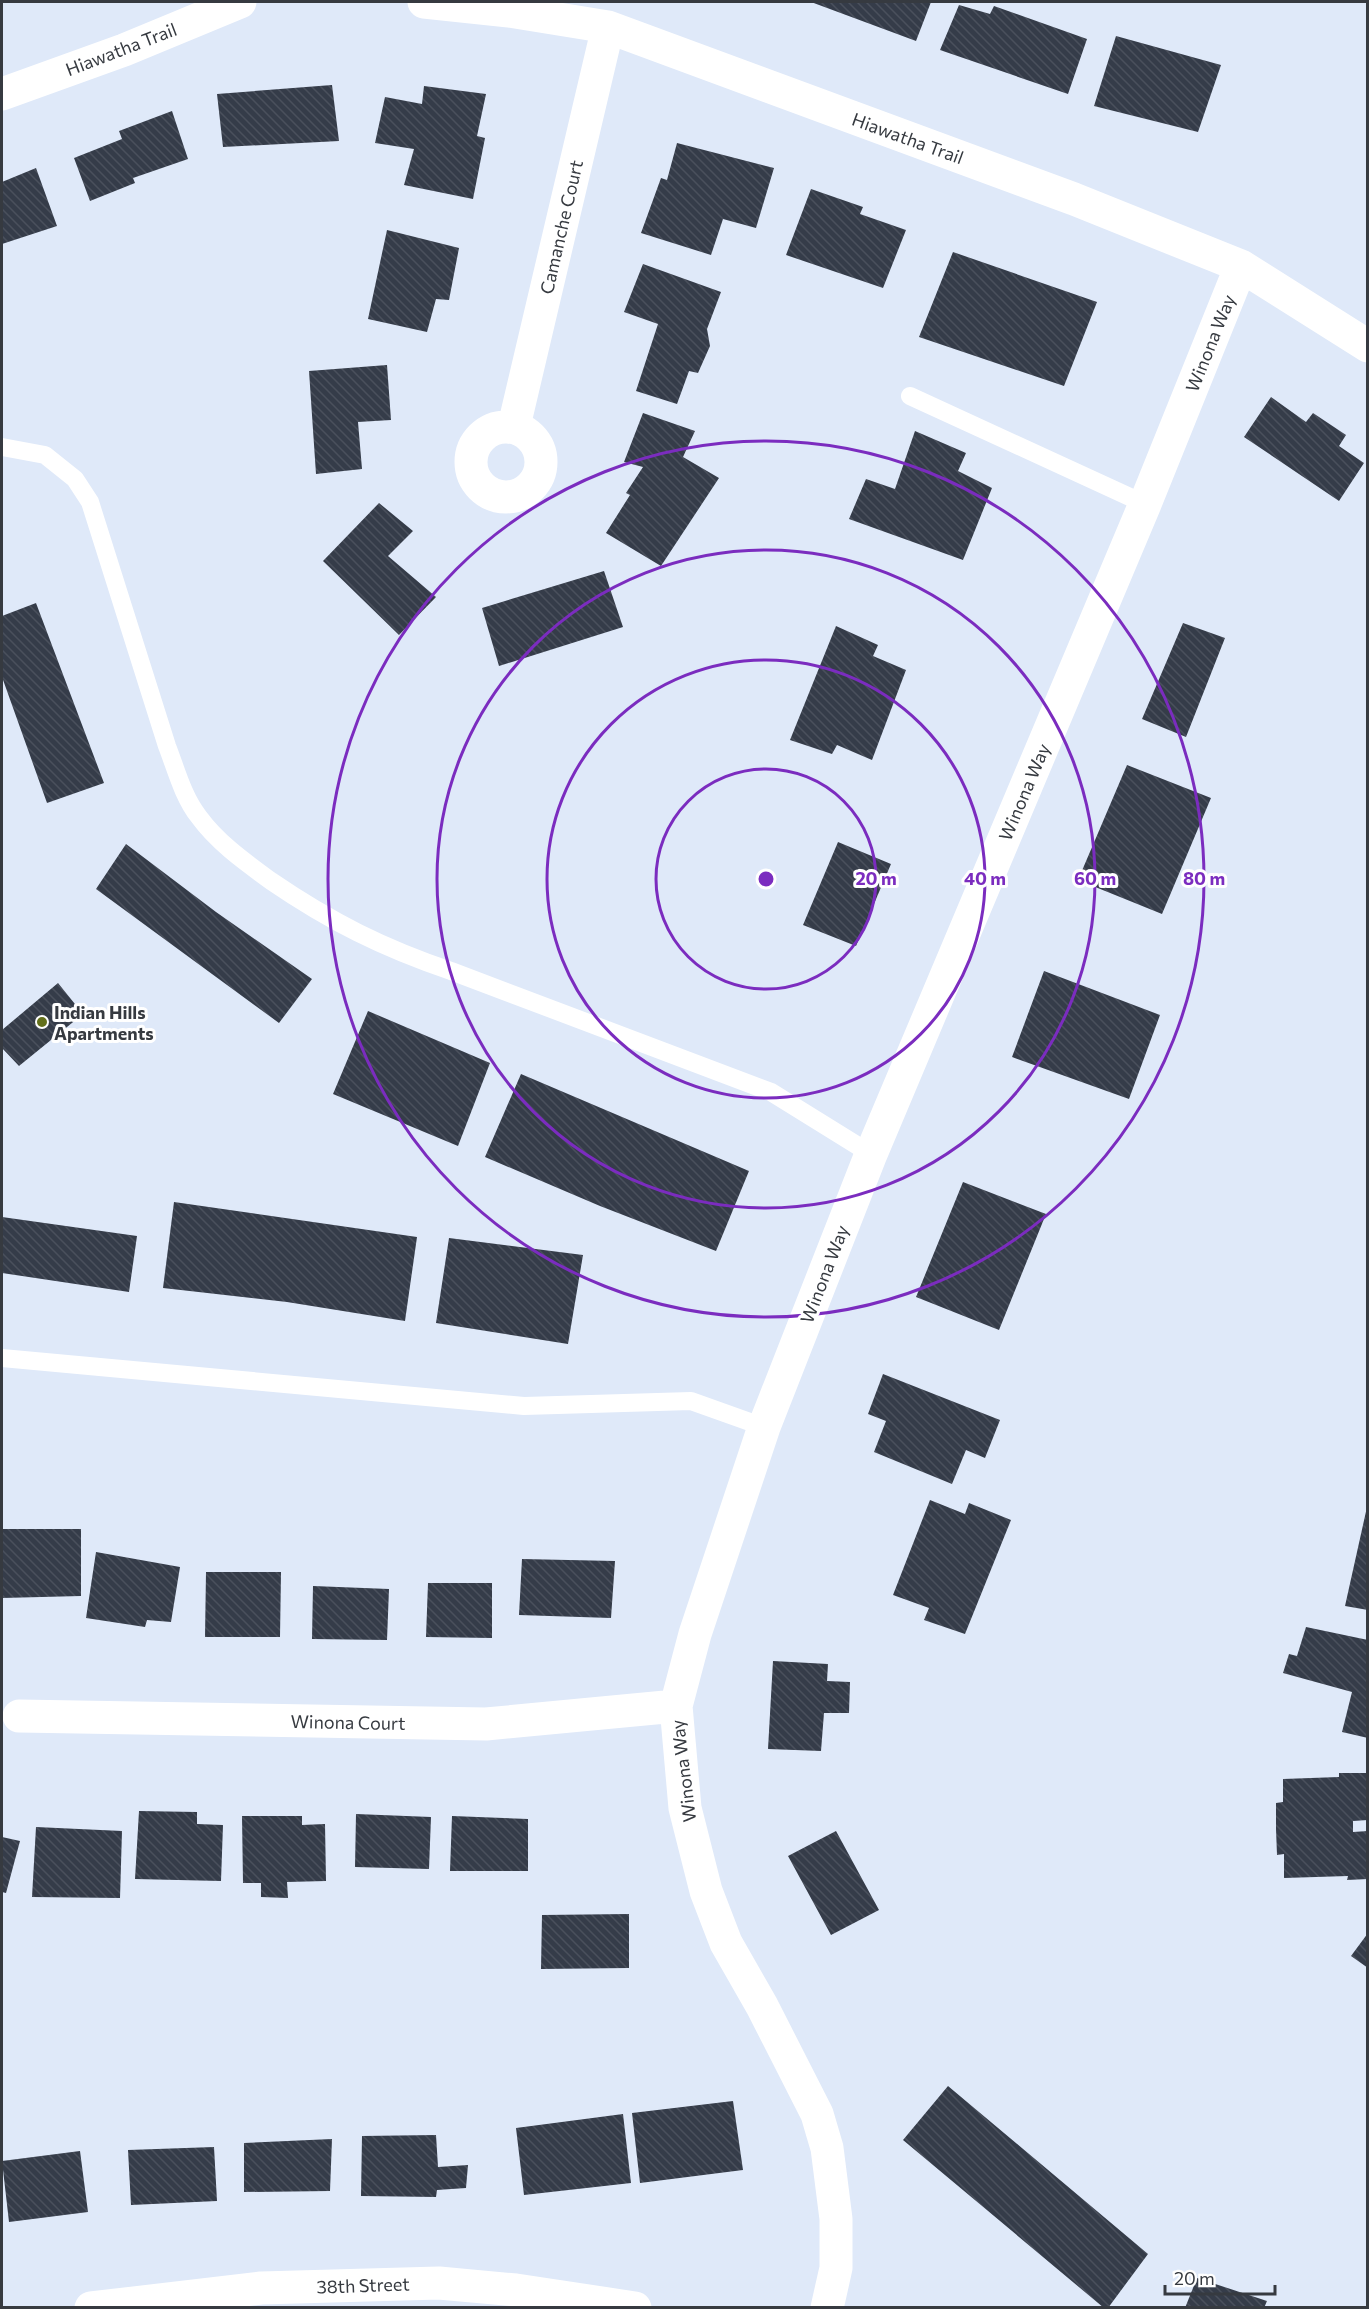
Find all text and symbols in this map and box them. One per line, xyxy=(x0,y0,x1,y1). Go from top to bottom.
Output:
street label: Hiawatha Trail xyxy=(62,18,180,80)
street label: Hiawatha Trail xyxy=(849,108,967,168)
street label: Camanche Court xyxy=(535,158,587,296)
street label: Winona Way xyxy=(1180,291,1240,395)
street label: Winona Way xyxy=(994,740,1054,844)
text: 20 m xyxy=(855,867,897,889)
text: 40 m xyxy=(964,867,1006,889)
text: 60 m xyxy=(1074,867,1116,889)
text: 80 m xyxy=(1183,867,1225,889)
centre of rings xyxy=(756,869,776,889)
place label: Indian Hills Apartments xyxy=(54,1001,154,1044)
marker: Indian Hills Apartments xyxy=(35,1015,49,1029)
street label: Winona Way xyxy=(795,1222,853,1326)
street label: Winona Court xyxy=(290,1710,406,1734)
street label: Winona Way xyxy=(666,1718,700,1824)
scale bar xyxy=(1165,2258,1274,2296)
text: 20 m xyxy=(1174,2267,1215,2289)
street label: 38th Street xyxy=(316,2272,410,2298)

